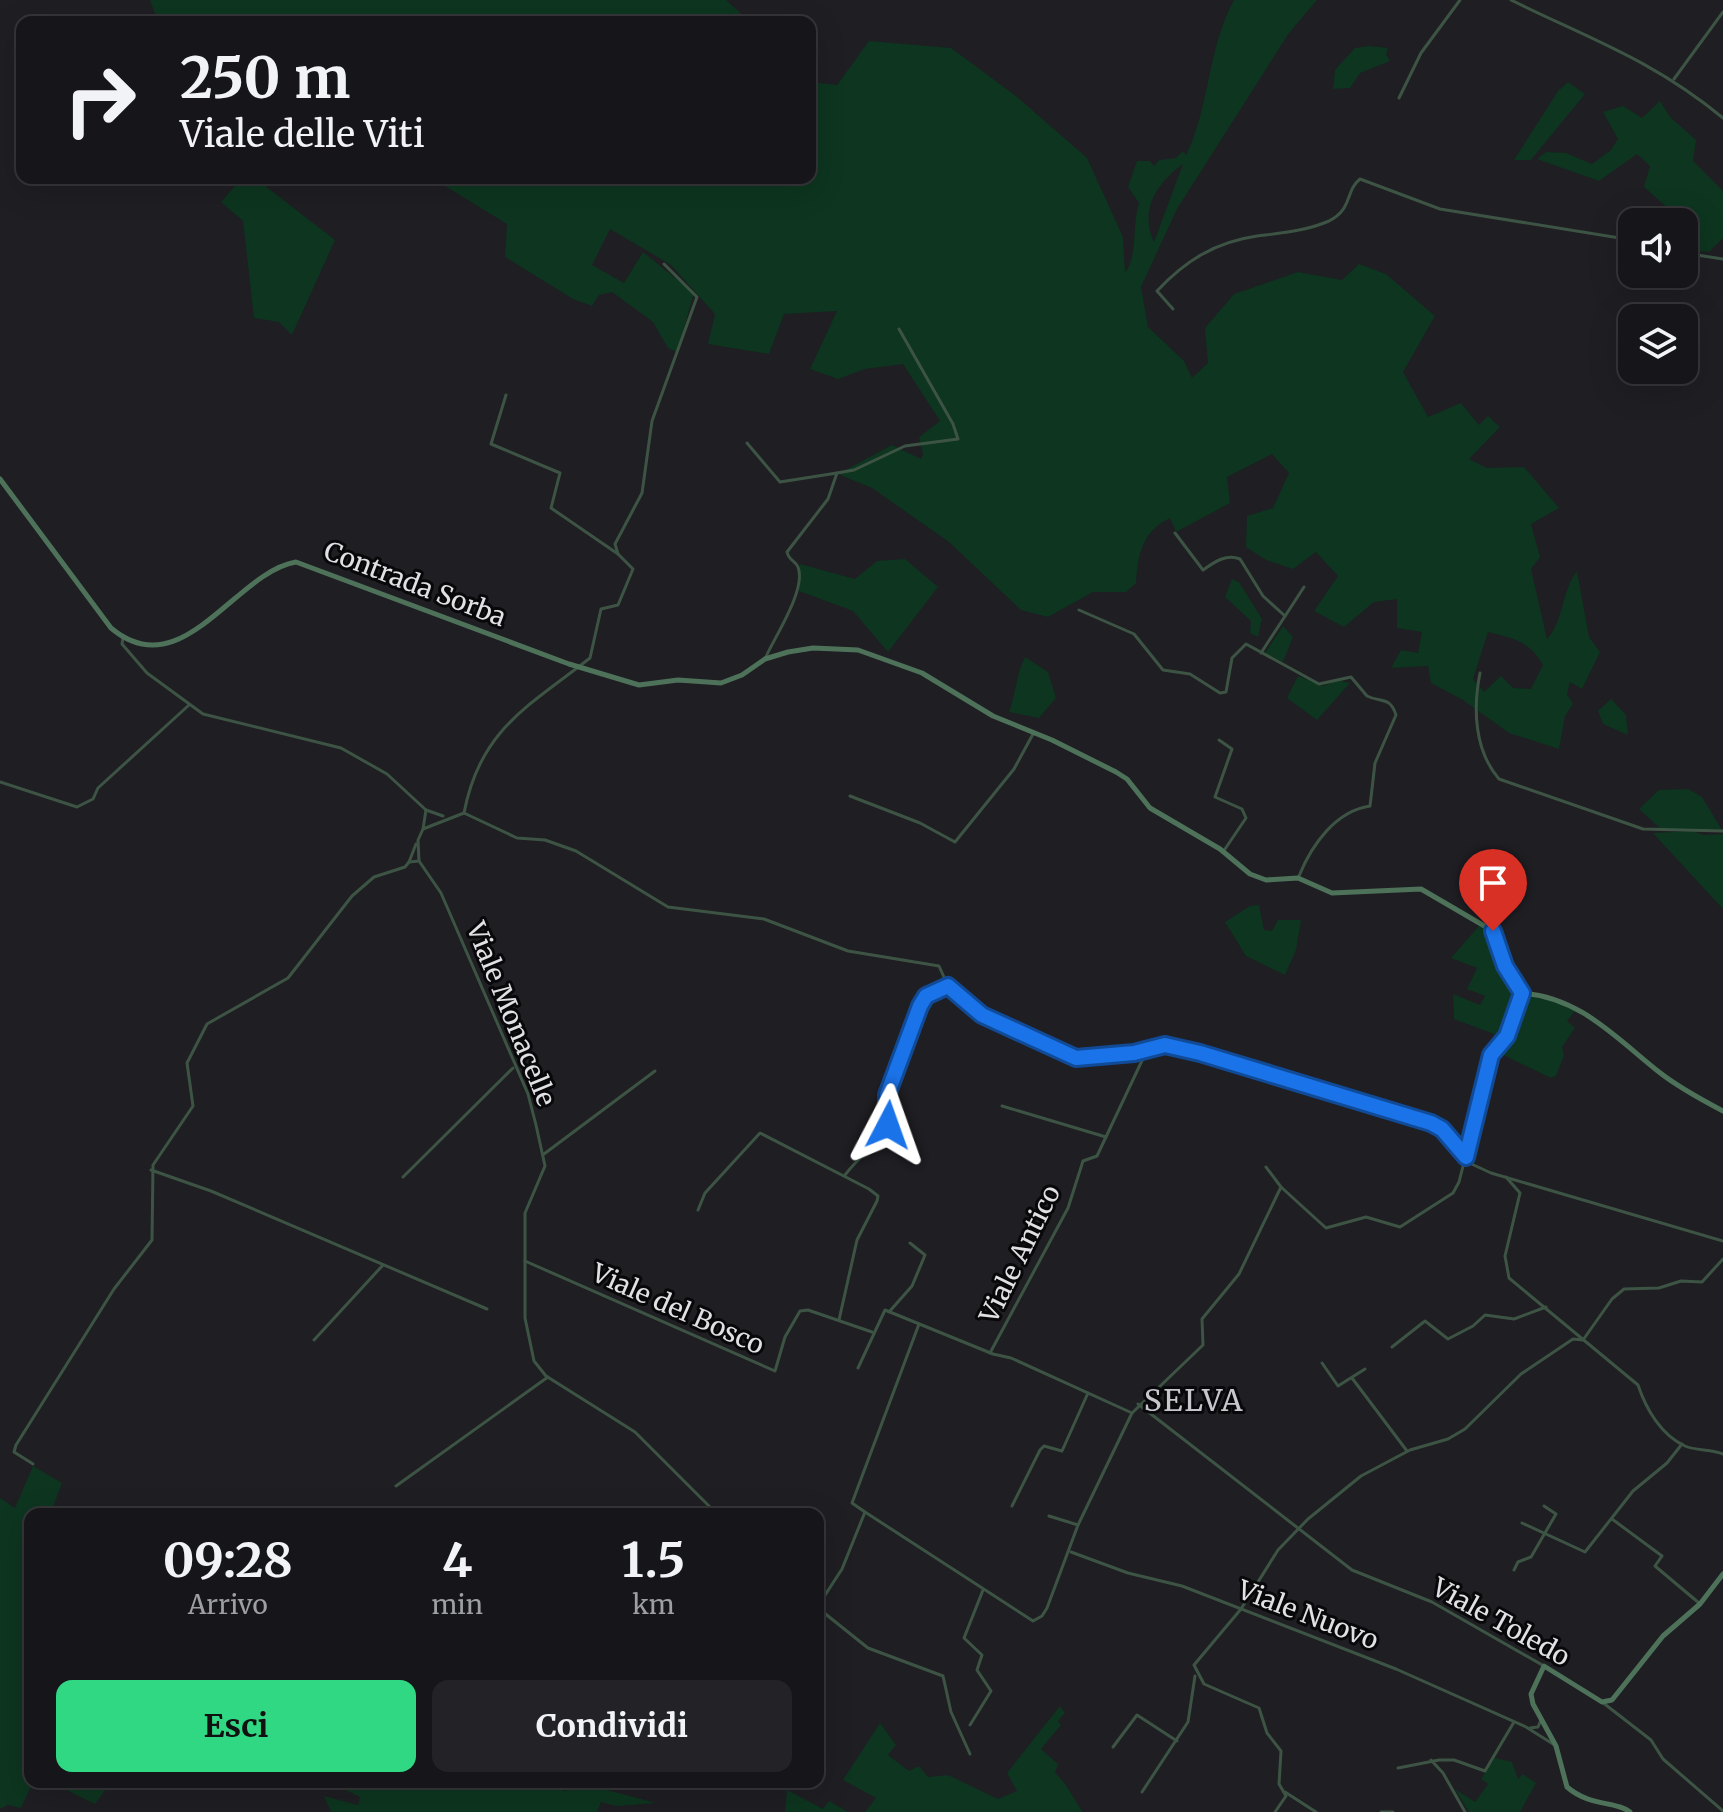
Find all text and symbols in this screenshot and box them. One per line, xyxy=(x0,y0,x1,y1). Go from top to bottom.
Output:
text: 250 m xyxy=(180,43,350,113)
icon: right xyxy=(48,48,152,152)
text: Viale delle Viti xyxy=(180,112,425,157)
map controls xyxy=(1618,208,1698,384)
button: sound xyxy=(1618,208,1698,288)
button: layers xyxy=(1618,304,1698,384)
street label: Contrada Sorba xyxy=(319,534,511,633)
pin xyxy=(1459,849,1527,931)
icon: arrive xyxy=(1471,861,1515,905)
street label: Viale Monacelle xyxy=(459,916,563,1111)
position arrow xyxy=(846,1083,930,1167)
street label: Viale Antico xyxy=(972,1179,1067,1329)
street label: Viale del Bosco xyxy=(586,1255,769,1361)
district label: SELVA xyxy=(1144,1381,1244,1419)
text: 09:28 xyxy=(163,1530,293,1590)
text: 4 xyxy=(442,1530,472,1590)
text: 1.5 xyxy=(622,1530,685,1590)
street label: Viale Toledo xyxy=(1426,1570,1576,1673)
street label: Viale Nuovo xyxy=(1232,1572,1383,1656)
text: Arrivo xyxy=(188,1588,268,1621)
text: min xyxy=(431,1588,483,1621)
text: km xyxy=(632,1588,675,1621)
button: Esci xyxy=(56,1680,416,1772)
button: Condividi xyxy=(432,1680,792,1772)

